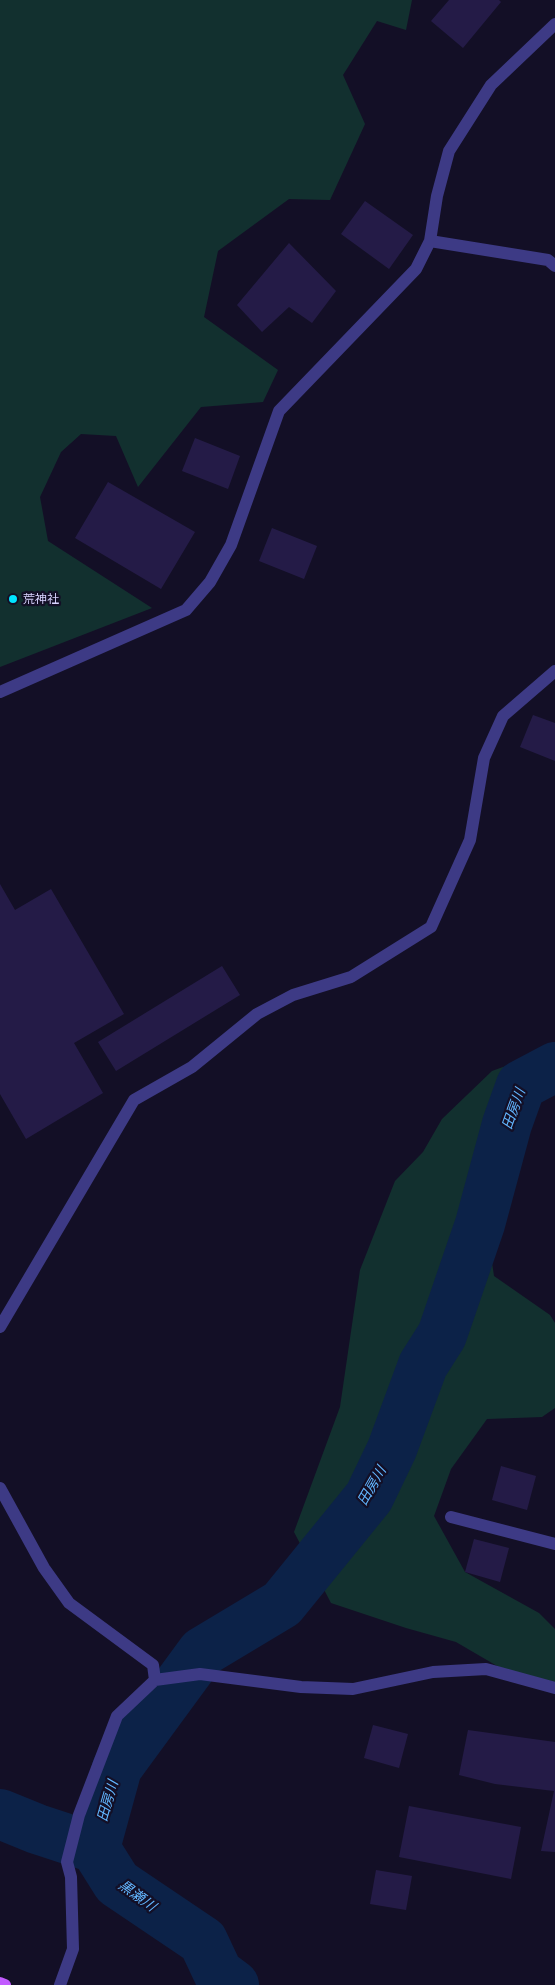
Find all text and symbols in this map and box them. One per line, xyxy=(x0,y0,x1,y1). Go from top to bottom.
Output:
place label: 荒神社 xyxy=(23,592,59,606)
marker: 荒神社 xyxy=(7,593,19,605)
water label: 田房川 xyxy=(499,1086,529,1132)
water label: 田房川 xyxy=(354,1464,390,1508)
water label: 田房川 xyxy=(94,1778,122,1824)
water label: 黒瀬川 xyxy=(115,1877,159,1915)

